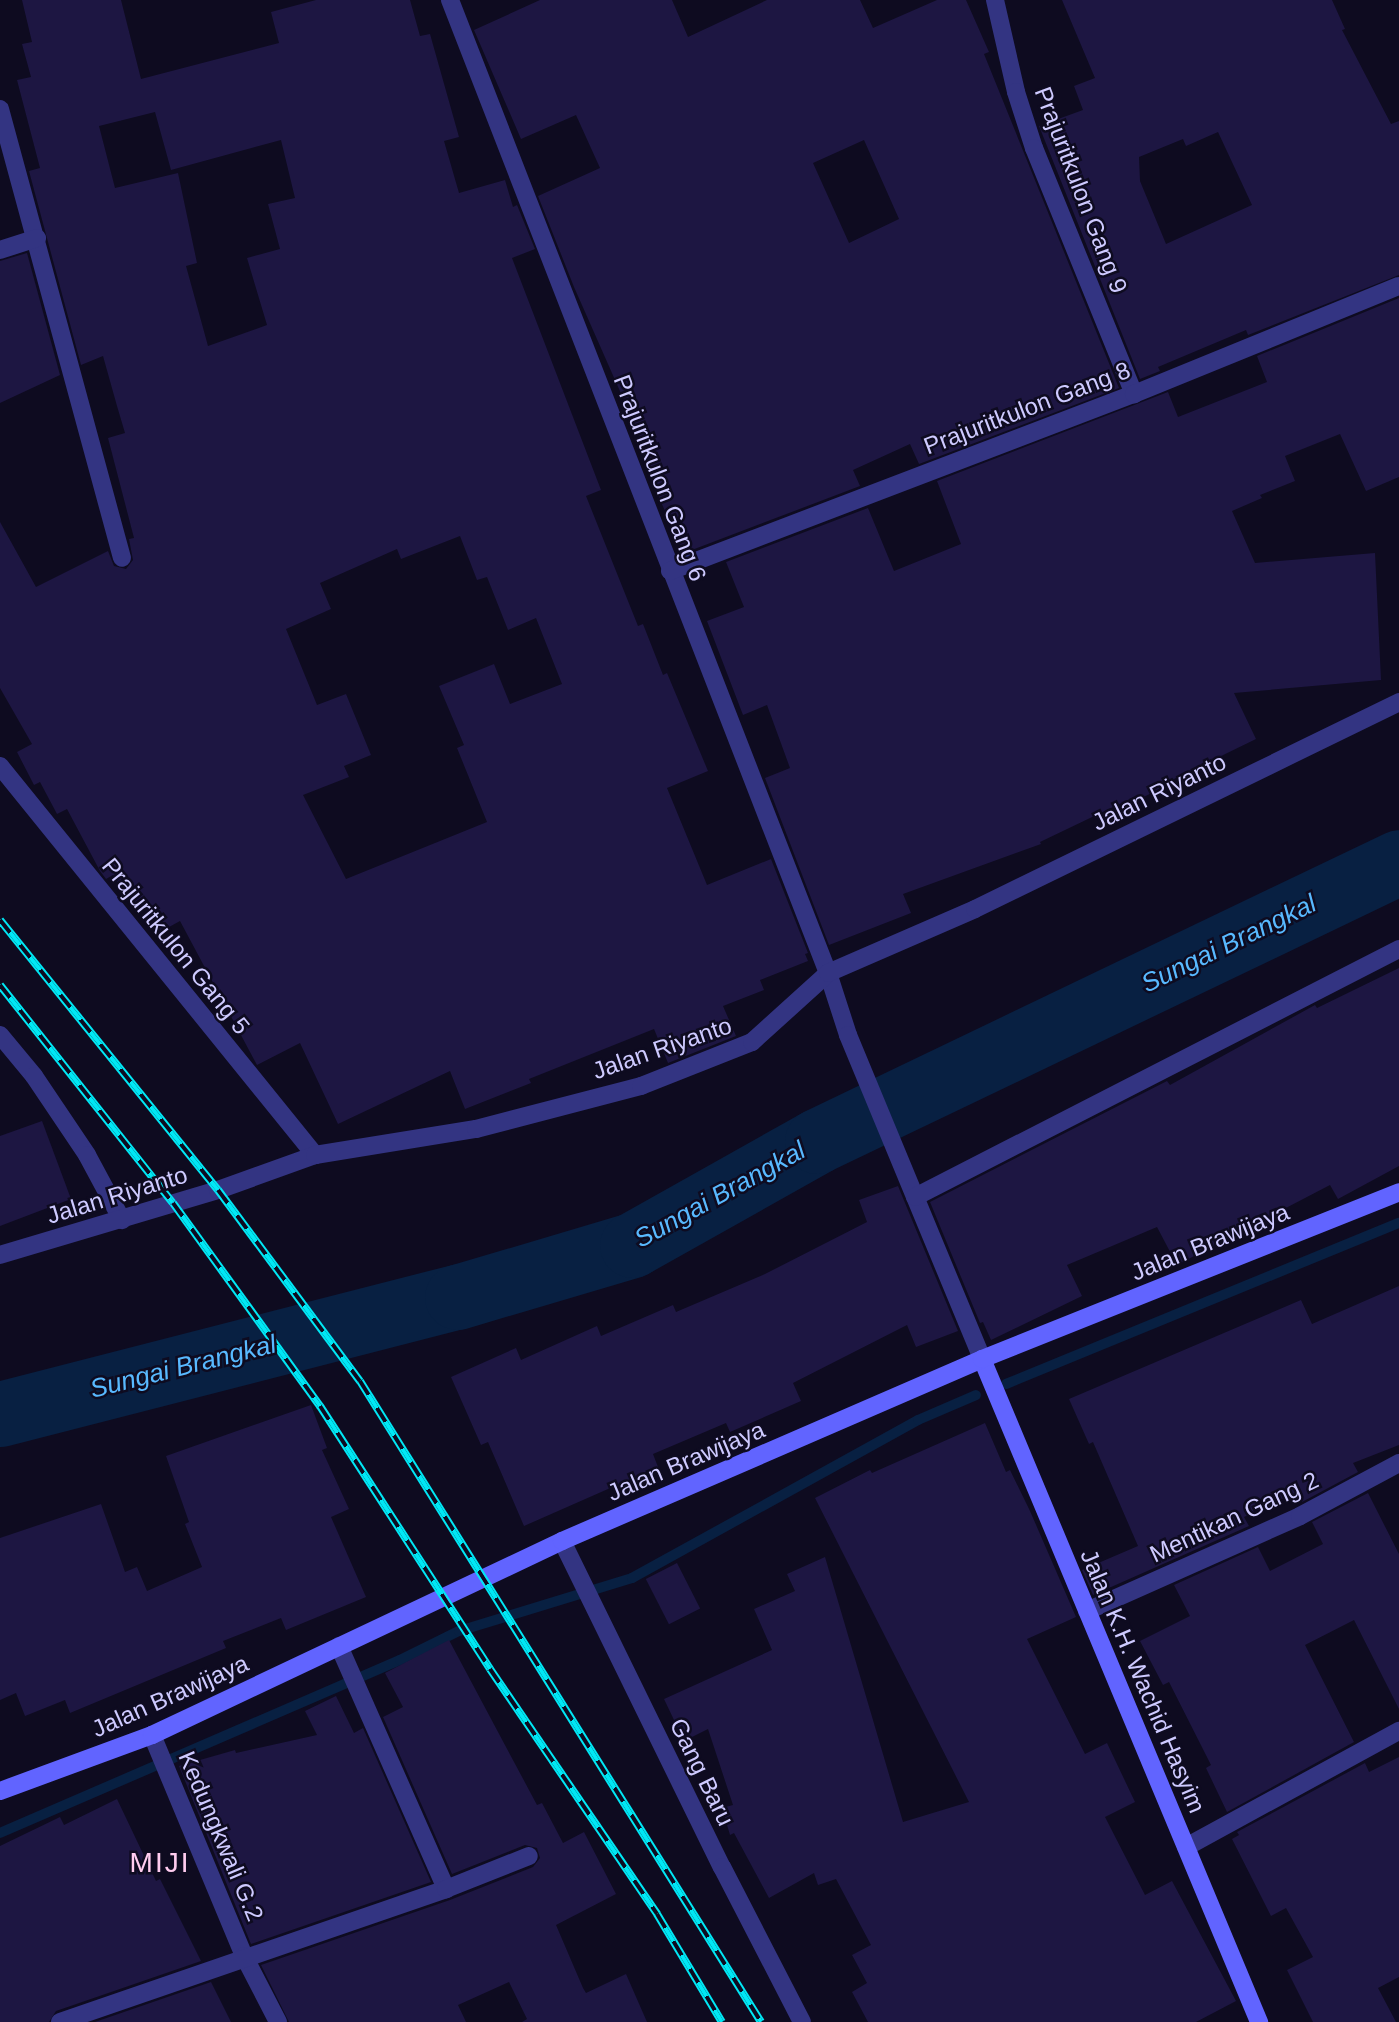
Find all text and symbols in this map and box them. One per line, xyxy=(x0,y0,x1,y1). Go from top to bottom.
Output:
street label: Prajuritkulon Gang 9 xyxy=(1028,83,1134,297)
street label: Prajuritkulon Gang 8 xyxy=(920,355,1134,461)
street label: Prajuritkulon Gang 6 xyxy=(607,371,713,585)
street label: Jalan Riyanto xyxy=(1087,747,1231,837)
street label: Prajuritkulon Gang 5 xyxy=(96,852,256,1040)
water label: Sungai Brangkal xyxy=(1136,888,1322,1000)
street label: Jalan Riyanto xyxy=(589,1011,735,1085)
water label: Sungai Brangkal xyxy=(629,1135,811,1255)
street label: Jalan Riyanto xyxy=(43,1160,191,1230)
street label: Jalan Brawijaya xyxy=(1127,1197,1293,1287)
water label: Sungai Brangkal xyxy=(87,1329,279,1405)
street label: Jalan Brawijaya xyxy=(603,1415,769,1507)
street label: Mentikan Gang 2 xyxy=(1145,1465,1323,1569)
street label: Jalan K.H. Wachid Hasyim xyxy=(1074,1545,1212,1817)
street label: Jalan Brawijaya xyxy=(87,1649,253,1743)
street label: Gang Baru xyxy=(664,1714,740,1830)
street label: Kedungkwali G.2 xyxy=(172,1747,270,1925)
district label: MIJI xyxy=(130,1846,190,1880)

